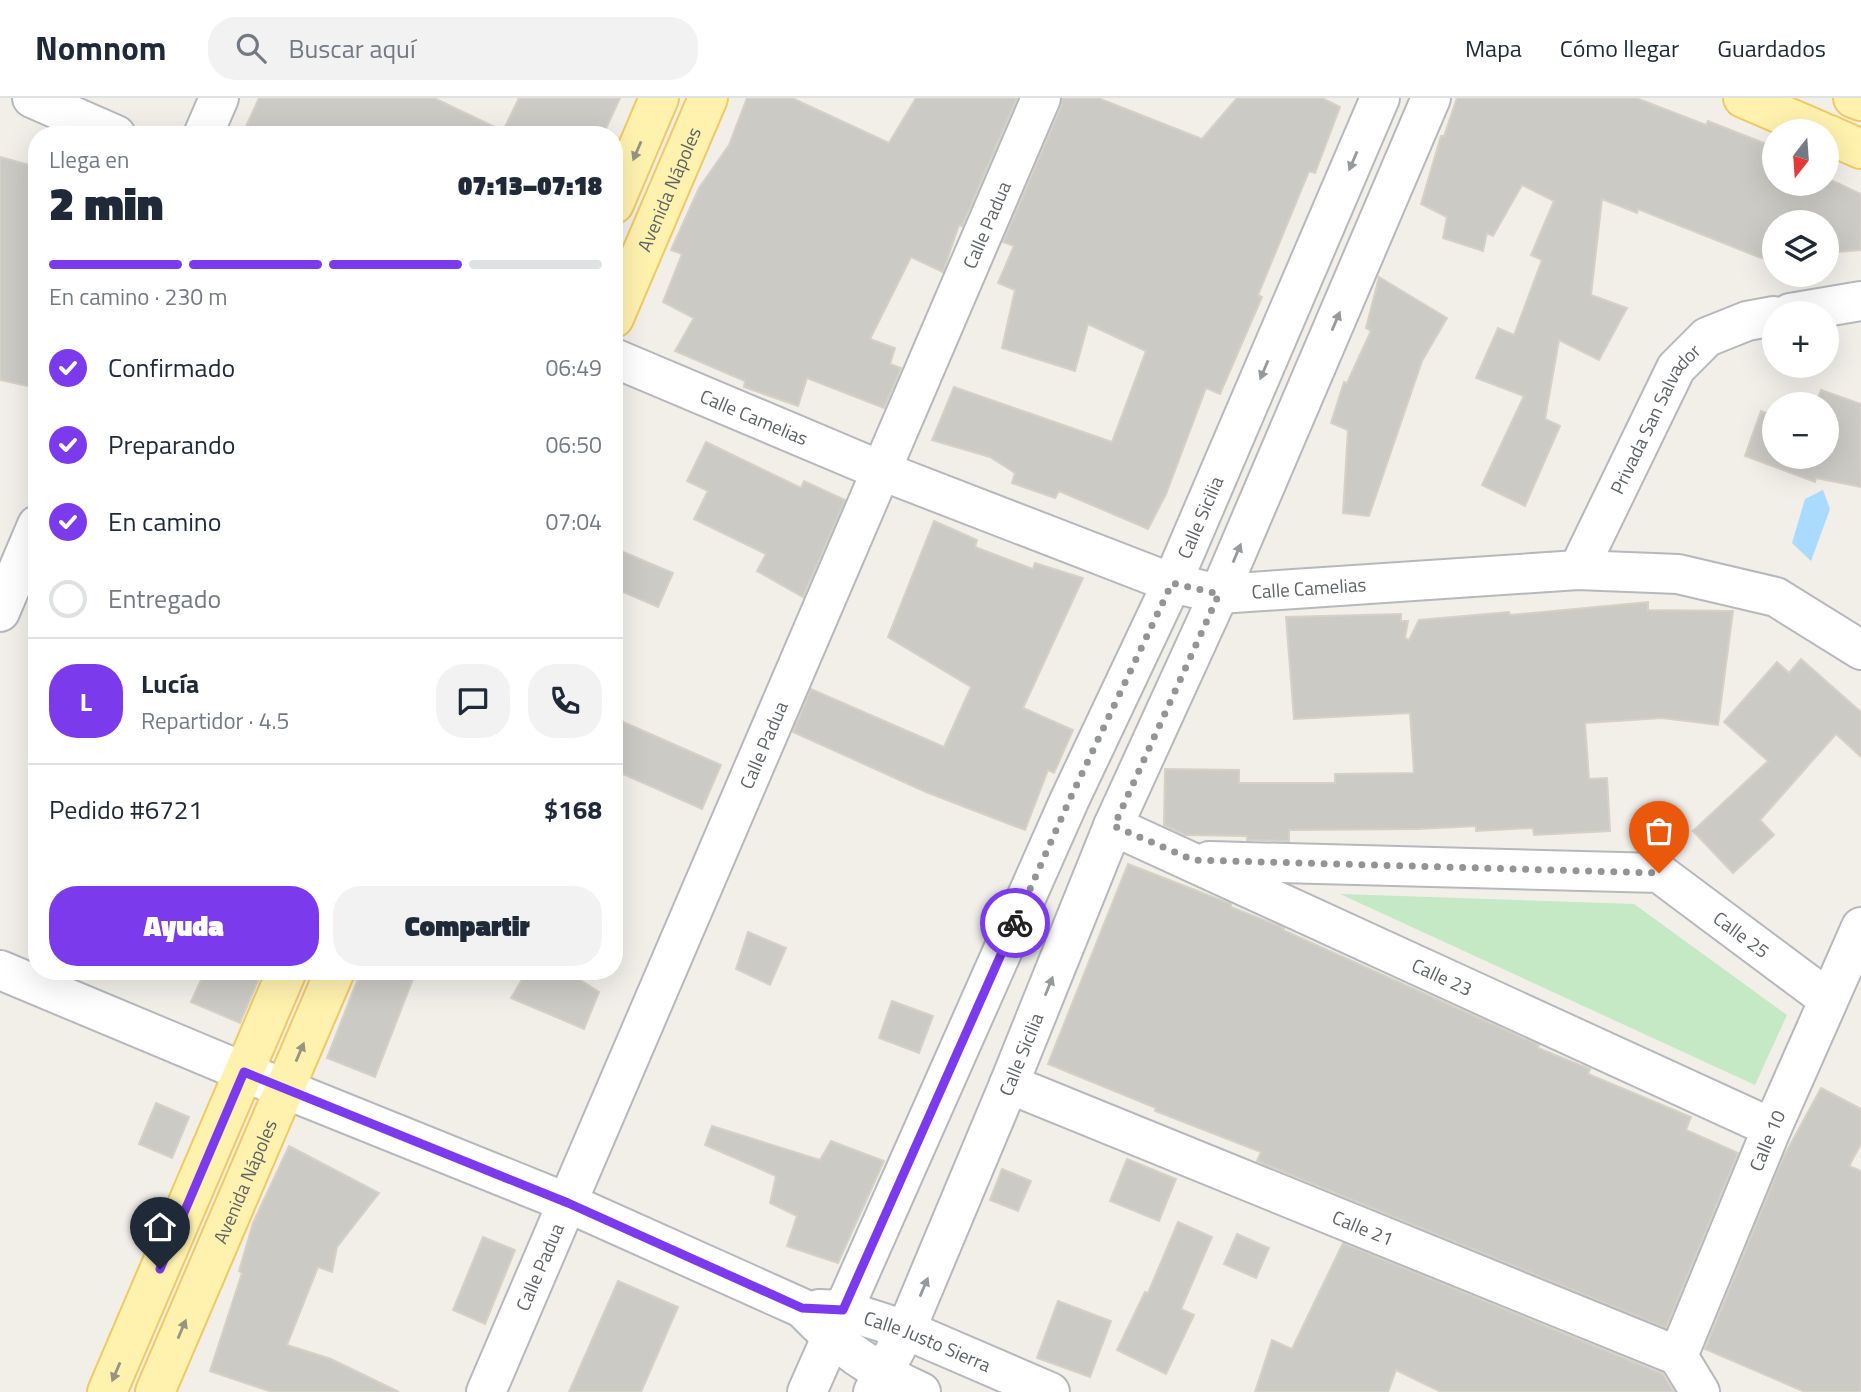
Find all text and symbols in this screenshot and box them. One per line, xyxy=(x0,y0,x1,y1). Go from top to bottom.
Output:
search box xyxy=(208,17,698,80)
text: Nomnom xyxy=(35,23,166,73)
icon: search xyxy=(232,29,270,67)
text: Buscar aquí xyxy=(288,29,416,68)
text: Mapa xyxy=(1465,30,1522,66)
text: Cómo llegar xyxy=(1560,30,1679,66)
text: Guardados xyxy=(1717,30,1826,66)
north arrow xyxy=(1762,119,1839,196)
map controls xyxy=(1762,119,1839,469)
street label: Avenida Nápoles xyxy=(629,122,708,256)
one-way arrow xyxy=(631,141,643,161)
text: Llega en xyxy=(49,142,129,177)
one-way arrow xyxy=(1348,150,1359,171)
text: 07:13–07:18 xyxy=(458,166,602,205)
text: 2 min xyxy=(49,168,163,238)
street label: Calle Padua xyxy=(955,176,1018,273)
button: layers xyxy=(1762,210,1839,287)
text: En camino · 230 m xyxy=(49,279,227,314)
button: + xyxy=(1762,301,1839,378)
one-way arrow xyxy=(1331,310,1342,331)
street label: Privada San Salvador xyxy=(1602,336,1707,499)
text: Confirmado xyxy=(108,348,235,387)
icon: check xyxy=(49,349,87,387)
text: 06:49 xyxy=(545,350,602,385)
one-way arrow xyxy=(1258,359,1269,380)
street label: Calle Camelias xyxy=(696,381,813,452)
button: − xyxy=(1762,392,1839,469)
text: Preparando xyxy=(108,425,235,464)
icon: check xyxy=(49,426,87,464)
text: 06:50 xyxy=(545,427,602,462)
street label: Calle Sicilia xyxy=(1169,471,1230,563)
text: En camino xyxy=(108,502,222,541)
icon: check xyxy=(49,503,87,541)
text: 07:04 xyxy=(545,504,602,539)
one-way arrow xyxy=(1232,542,1243,563)
street label: Calle Camelias xyxy=(1251,569,1367,606)
text: Entregado xyxy=(108,579,221,618)
text: Lucía xyxy=(141,664,199,703)
button: chat xyxy=(436,664,510,738)
button: phone xyxy=(528,664,602,738)
text: L xyxy=(80,682,92,721)
street label: Calle Padua xyxy=(731,696,795,793)
text: Repartidor · 4.5 xyxy=(141,703,289,738)
text: Pedido #6721 xyxy=(49,790,203,829)
text: $168 xyxy=(544,790,602,829)
pin xyxy=(1629,801,1689,873)
icon: bag xyxy=(1640,812,1678,850)
button: Ayuda xyxy=(49,886,319,966)
button: Compartir xyxy=(333,886,602,966)
courier xyxy=(980,888,1050,958)
street label: Calle 25 xyxy=(1708,903,1776,965)
icon: bike xyxy=(996,904,1034,942)
street label: Calle 23 xyxy=(1407,950,1477,1003)
one-way arrow xyxy=(1043,976,1055,996)
street label: Calle Sicilia xyxy=(991,1008,1051,1100)
one-way arrow xyxy=(295,1042,306,1063)
street label: Calle 10 xyxy=(1741,1105,1792,1175)
street label: Avenida Nápoles xyxy=(205,1114,284,1248)
pin xyxy=(130,1197,190,1269)
street label: Calle 21 xyxy=(1328,1202,1398,1253)
icon: home xyxy=(141,1208,179,1246)
street label: Calle Padua xyxy=(508,1218,571,1315)
one-way arrow xyxy=(919,1276,930,1297)
street label: Calle Justo Sierra xyxy=(860,1303,996,1379)
one-way arrow xyxy=(176,1319,188,1339)
one-way arrow xyxy=(110,1362,122,1382)

